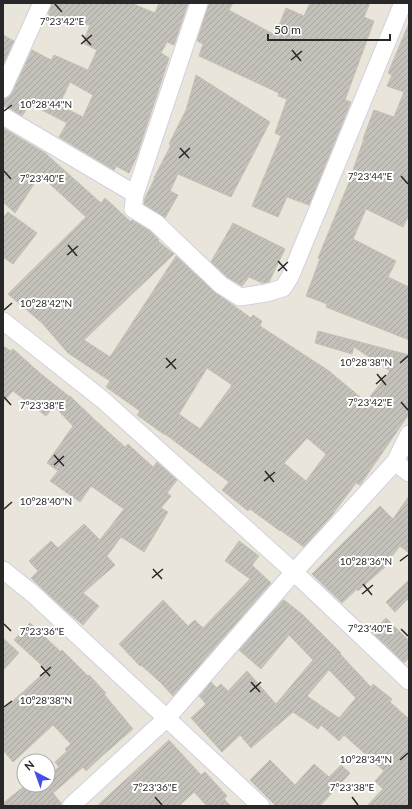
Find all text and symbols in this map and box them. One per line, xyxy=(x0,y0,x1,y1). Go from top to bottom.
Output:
text: 7°23'42"E xyxy=(40,15,85,27)
scale bar xyxy=(268,16,390,42)
text: 50 m xyxy=(274,22,301,37)
text: 10°28'44"N xyxy=(20,98,72,110)
text: 7°23'44"E xyxy=(348,170,393,182)
text: 7°23'40"E xyxy=(20,172,65,184)
text: 10°28'42"N xyxy=(20,297,72,309)
text: 10°28'38"N xyxy=(340,356,392,368)
text: 7°23'42"E xyxy=(348,396,393,408)
text: 7°23'38"E xyxy=(20,399,65,411)
text: 10°28'40"N xyxy=(20,495,72,507)
text: 10°28'36"N xyxy=(340,555,392,567)
text: 7°23'40"E xyxy=(348,622,393,634)
text: 7°23'36"E xyxy=(20,625,65,637)
text: 10°28'38"N xyxy=(20,694,72,706)
north arrow xyxy=(16,753,56,793)
text: 10°28'34"N xyxy=(340,753,392,765)
text: N xyxy=(22,757,37,773)
text: 7°23'36"E xyxy=(133,781,178,793)
text: 7°23'38"E xyxy=(330,781,375,793)

